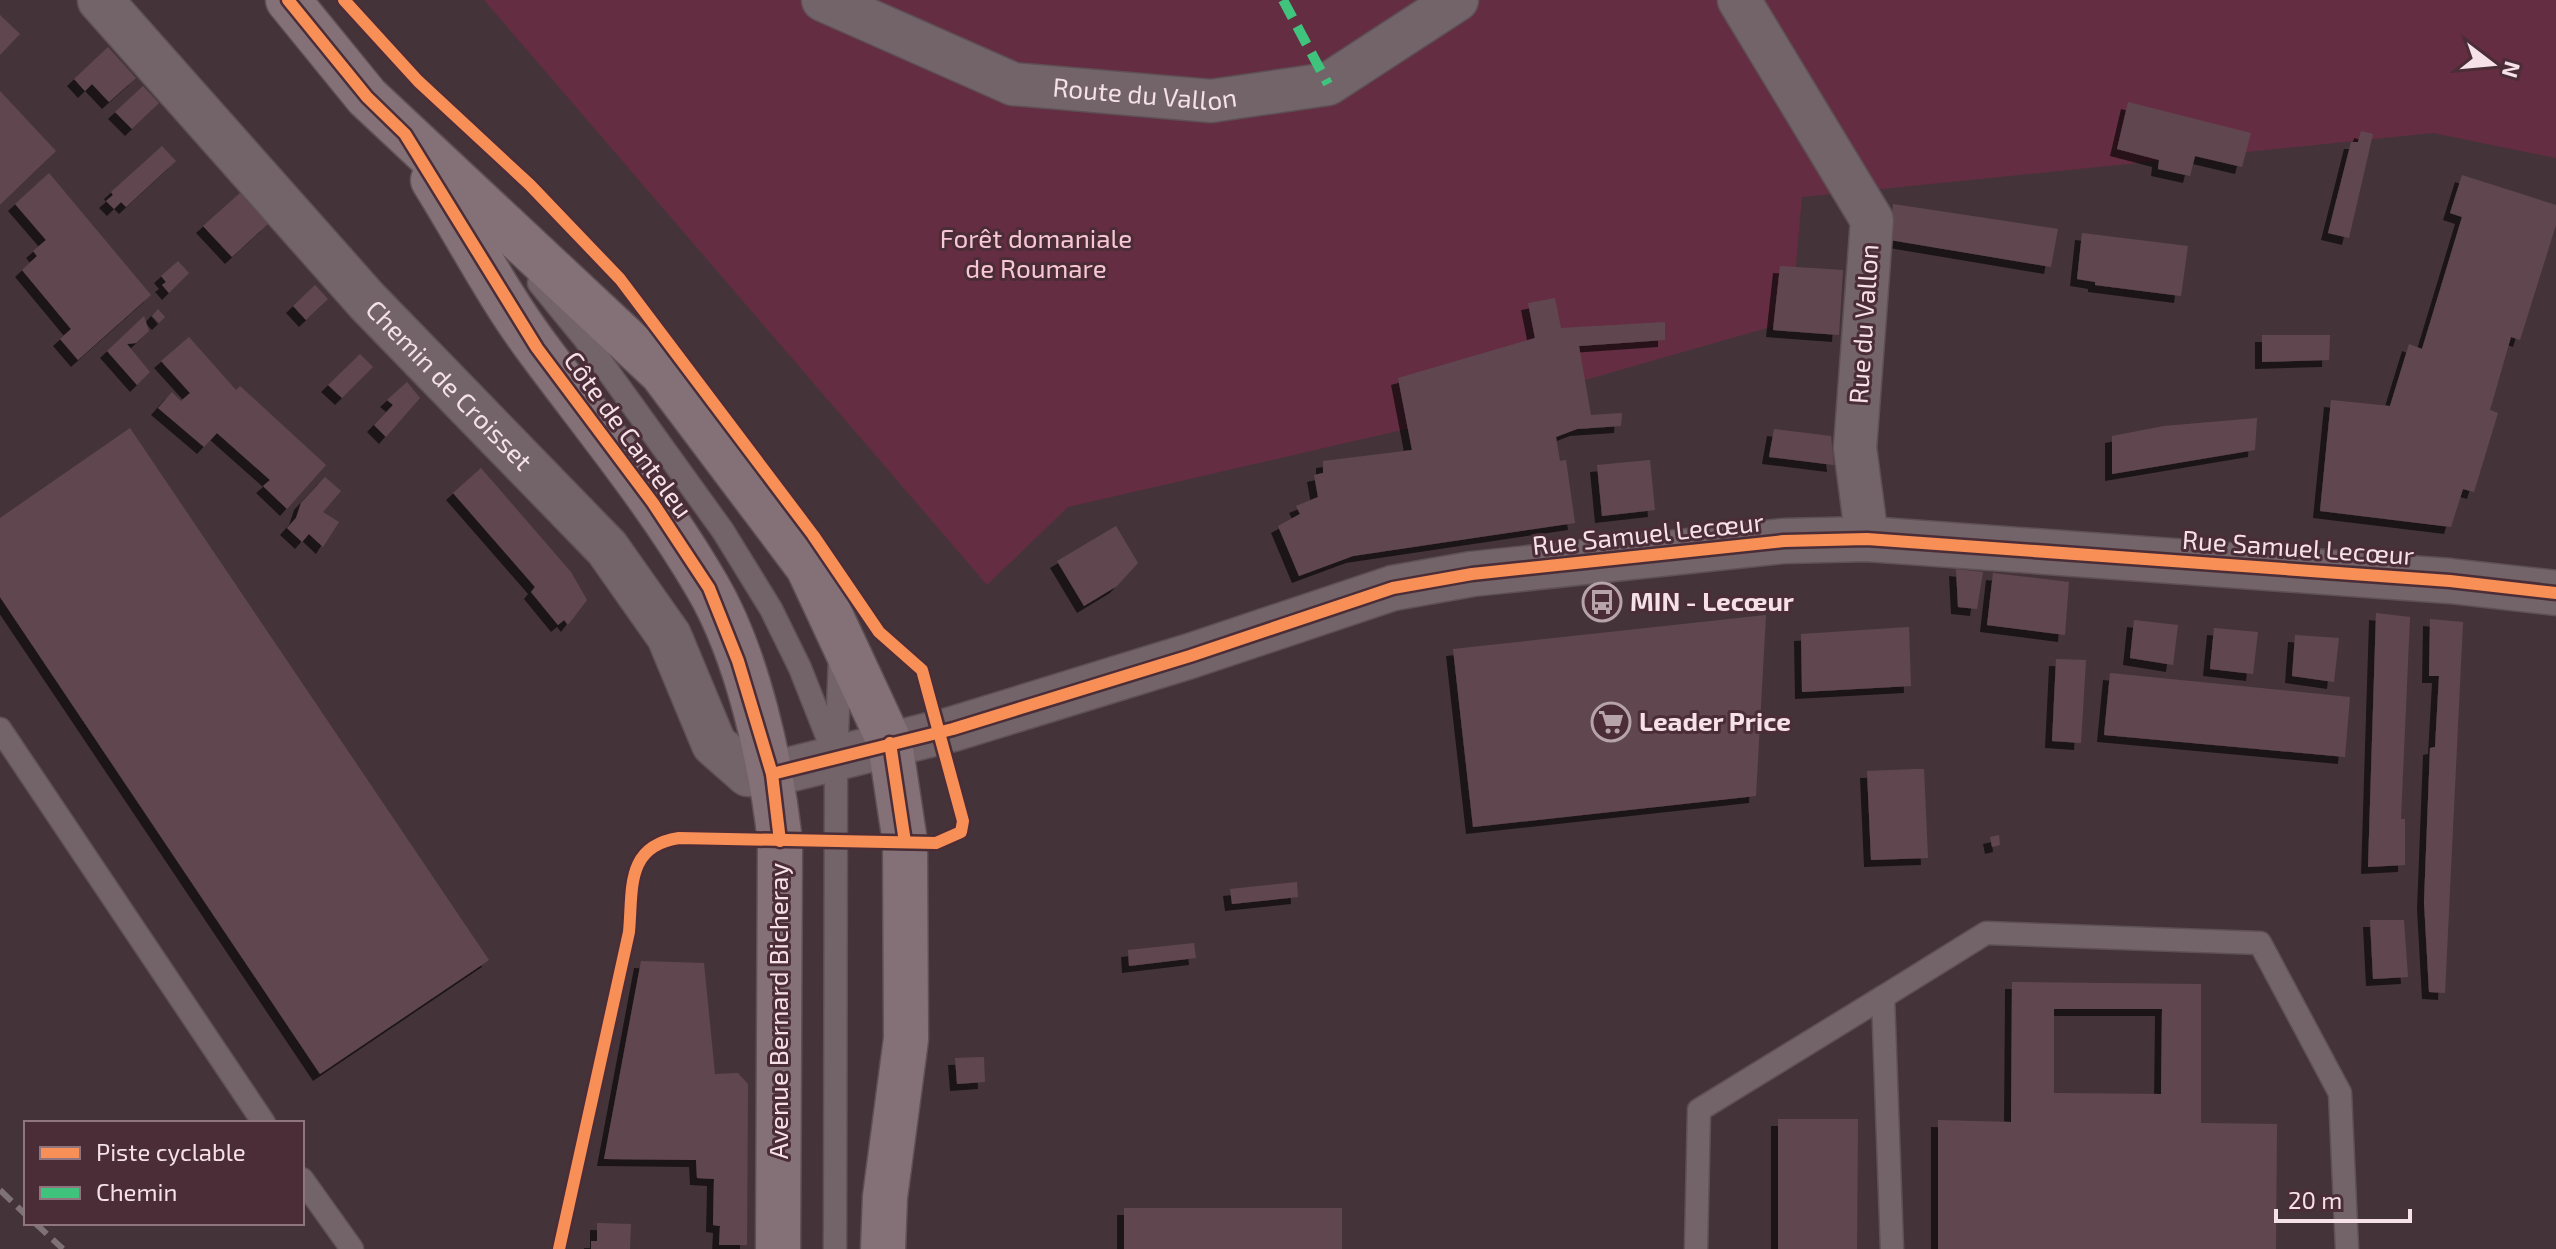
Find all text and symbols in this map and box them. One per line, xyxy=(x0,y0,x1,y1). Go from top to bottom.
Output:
north arrow xyxy=(2452,24,2532,104)
text: N xyxy=(2498,59,2527,81)
street label: Route du Vallon xyxy=(1051,70,1239,115)
park label: Forêt domaniale de Roumare xyxy=(940,222,1132,283)
street label: Rue du Vallon xyxy=(1841,243,1884,405)
street label: Chemin de Croisset xyxy=(360,293,540,476)
street label: Côte de Canteleu xyxy=(558,345,700,524)
street label: Rue Samuel Lecœur xyxy=(1531,505,1765,560)
street label: Rue Samuel Lecœur xyxy=(2181,523,2415,570)
bus stop icon: MIN - Lecœur xyxy=(1581,581,1623,623)
place label: MIN - Lecœur xyxy=(1630,585,1794,616)
supermarket icon: Leader Price xyxy=(1590,701,1632,743)
place label: Leader Price xyxy=(1639,705,1791,736)
street label: Avenue Bernard Bicheray xyxy=(762,863,793,1159)
legend xyxy=(24,1121,304,1225)
text: Piste cyclable xyxy=(96,1137,246,1166)
scale bar xyxy=(2276,1173,2410,1223)
text: Chemin xyxy=(96,1177,177,1206)
text: 20 m xyxy=(2288,1185,2342,1214)

